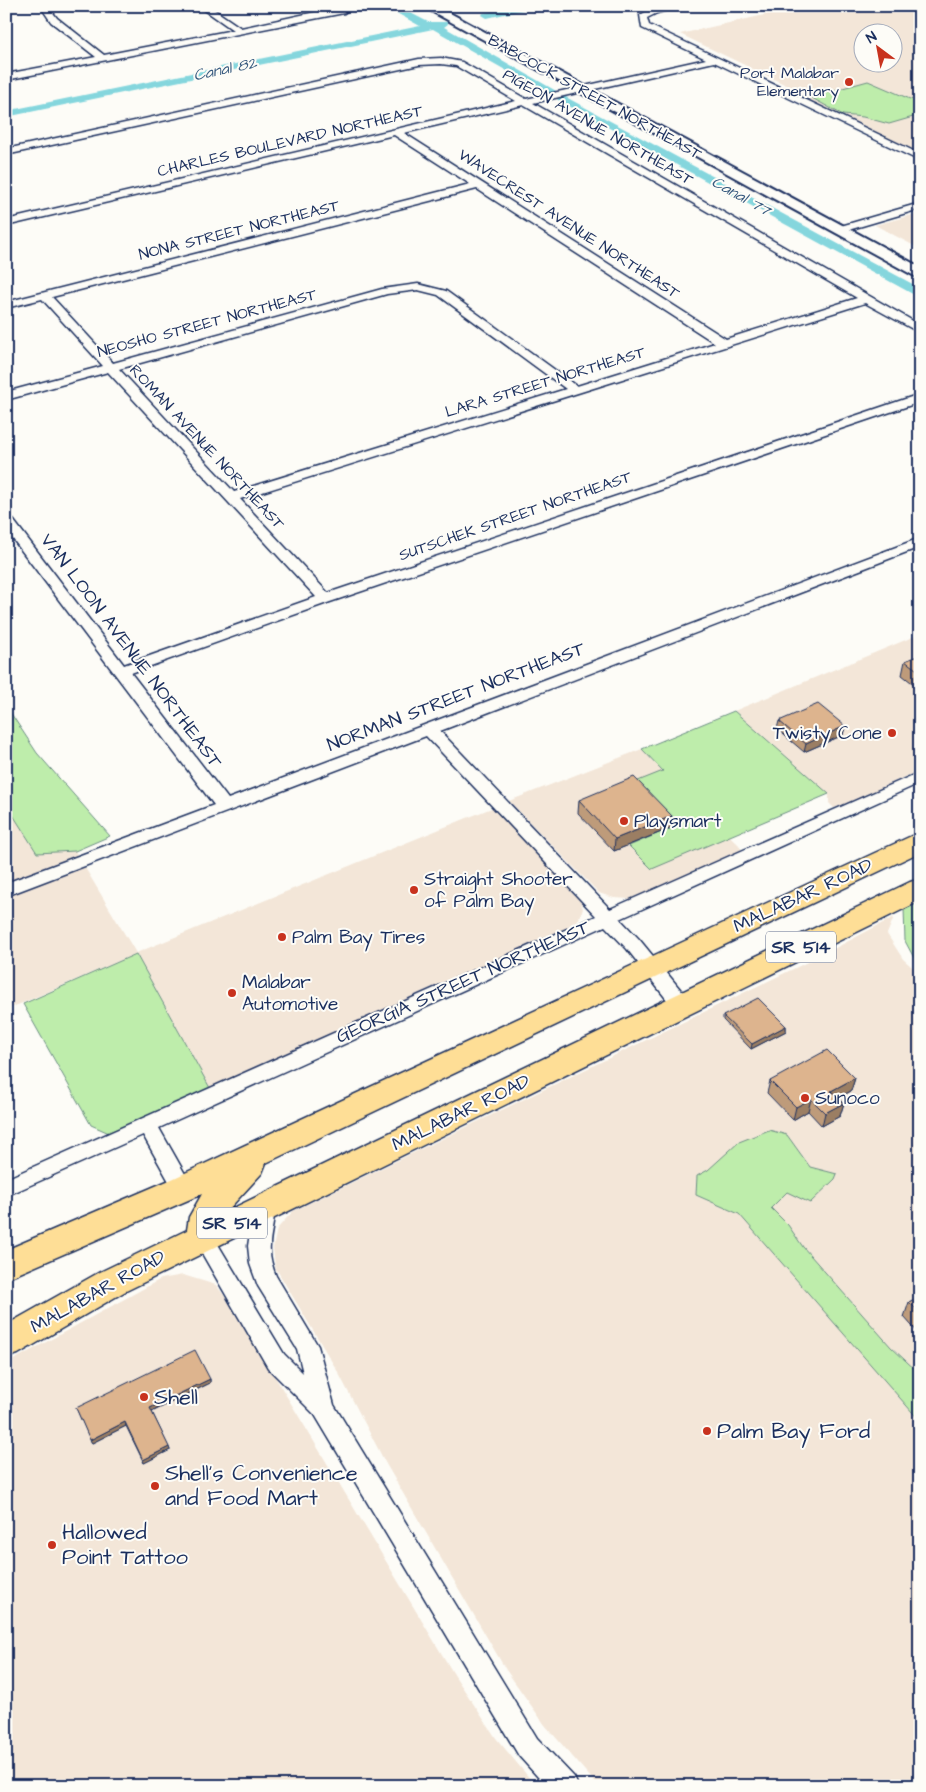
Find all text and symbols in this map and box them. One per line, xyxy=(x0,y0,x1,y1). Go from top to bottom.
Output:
north arrow xyxy=(854,22,904,72)
text: N xyxy=(863,27,881,49)
street label: BABCOCK STREET NORTHEAST xyxy=(484,29,706,165)
water label: Canal 82 xyxy=(191,51,259,86)
place label: Port Malabar Elementary xyxy=(740,62,839,103)
street label: PIGEON AVENUE NORTHEAST xyxy=(499,63,697,191)
marker: Port Malabar Elementary xyxy=(843,76,855,88)
street label: CHARLES BOULEVARD NORTHEAST xyxy=(155,100,425,182)
street label: WAVECREST AVENUE NORTHEAST xyxy=(454,144,684,304)
water label: Canal 77 xyxy=(708,171,776,222)
street label: NONA STREET NORTHEAST xyxy=(136,194,342,266)
street label: NEOSHO STREET NORTHEAST xyxy=(95,283,319,363)
street label: LARA STREET NORTHEAST xyxy=(442,341,648,423)
street label: ROMAN AVENUE NORTHEAST xyxy=(124,360,290,534)
street label: SUTSCHEK STREET NORTHEAST xyxy=(396,466,634,566)
street label: VAN LOON AVENUE NORTHEAST xyxy=(34,528,228,774)
street label: NORMAN STREET NORTHEAST xyxy=(323,635,589,759)
place label: Twisty Cone xyxy=(773,720,882,748)
marker: Twisty Cone xyxy=(886,727,898,739)
place label: Playsmart xyxy=(634,808,722,836)
marker: Playsmart xyxy=(618,815,630,827)
street label: MALABAR ROAD xyxy=(729,852,877,940)
place label: Straight Shooter of Palm Bay xyxy=(424,866,573,916)
marker: Straight Shooter of Palm Bay xyxy=(408,884,420,896)
street label: GEORGIA STREET NORTHEAST xyxy=(332,914,594,1050)
place label: Palm Bay Tires xyxy=(292,924,425,952)
marker: Palm Bay Tires xyxy=(276,931,288,943)
road number: SR 514 xyxy=(766,932,836,962)
place label: Malabar Automotive xyxy=(242,969,338,1018)
marker: Malabar Automotive xyxy=(226,987,238,999)
street label: MALABAR ROAD xyxy=(387,1068,535,1158)
place label: Sunoco xyxy=(815,1085,880,1112)
marker: Sunoco xyxy=(799,1092,811,1104)
road number: SR 514 xyxy=(197,1208,267,1238)
street label: MALABAR ROAD xyxy=(26,1244,170,1340)
place label: Shell xyxy=(154,1382,198,1413)
marker: Shell xyxy=(138,1391,150,1403)
place label: Palm Bay Ford xyxy=(717,1416,870,1448)
marker: Palm Bay Ford xyxy=(701,1425,713,1437)
place label: Shell's Convenience and Food Mart xyxy=(165,1458,358,1514)
marker: Shell's Convenience and Food Mart xyxy=(149,1480,161,1492)
place label: Hallowed Point Tattoo xyxy=(62,1517,189,1573)
marker: Hallowed Point Tattoo xyxy=(46,1539,58,1551)

